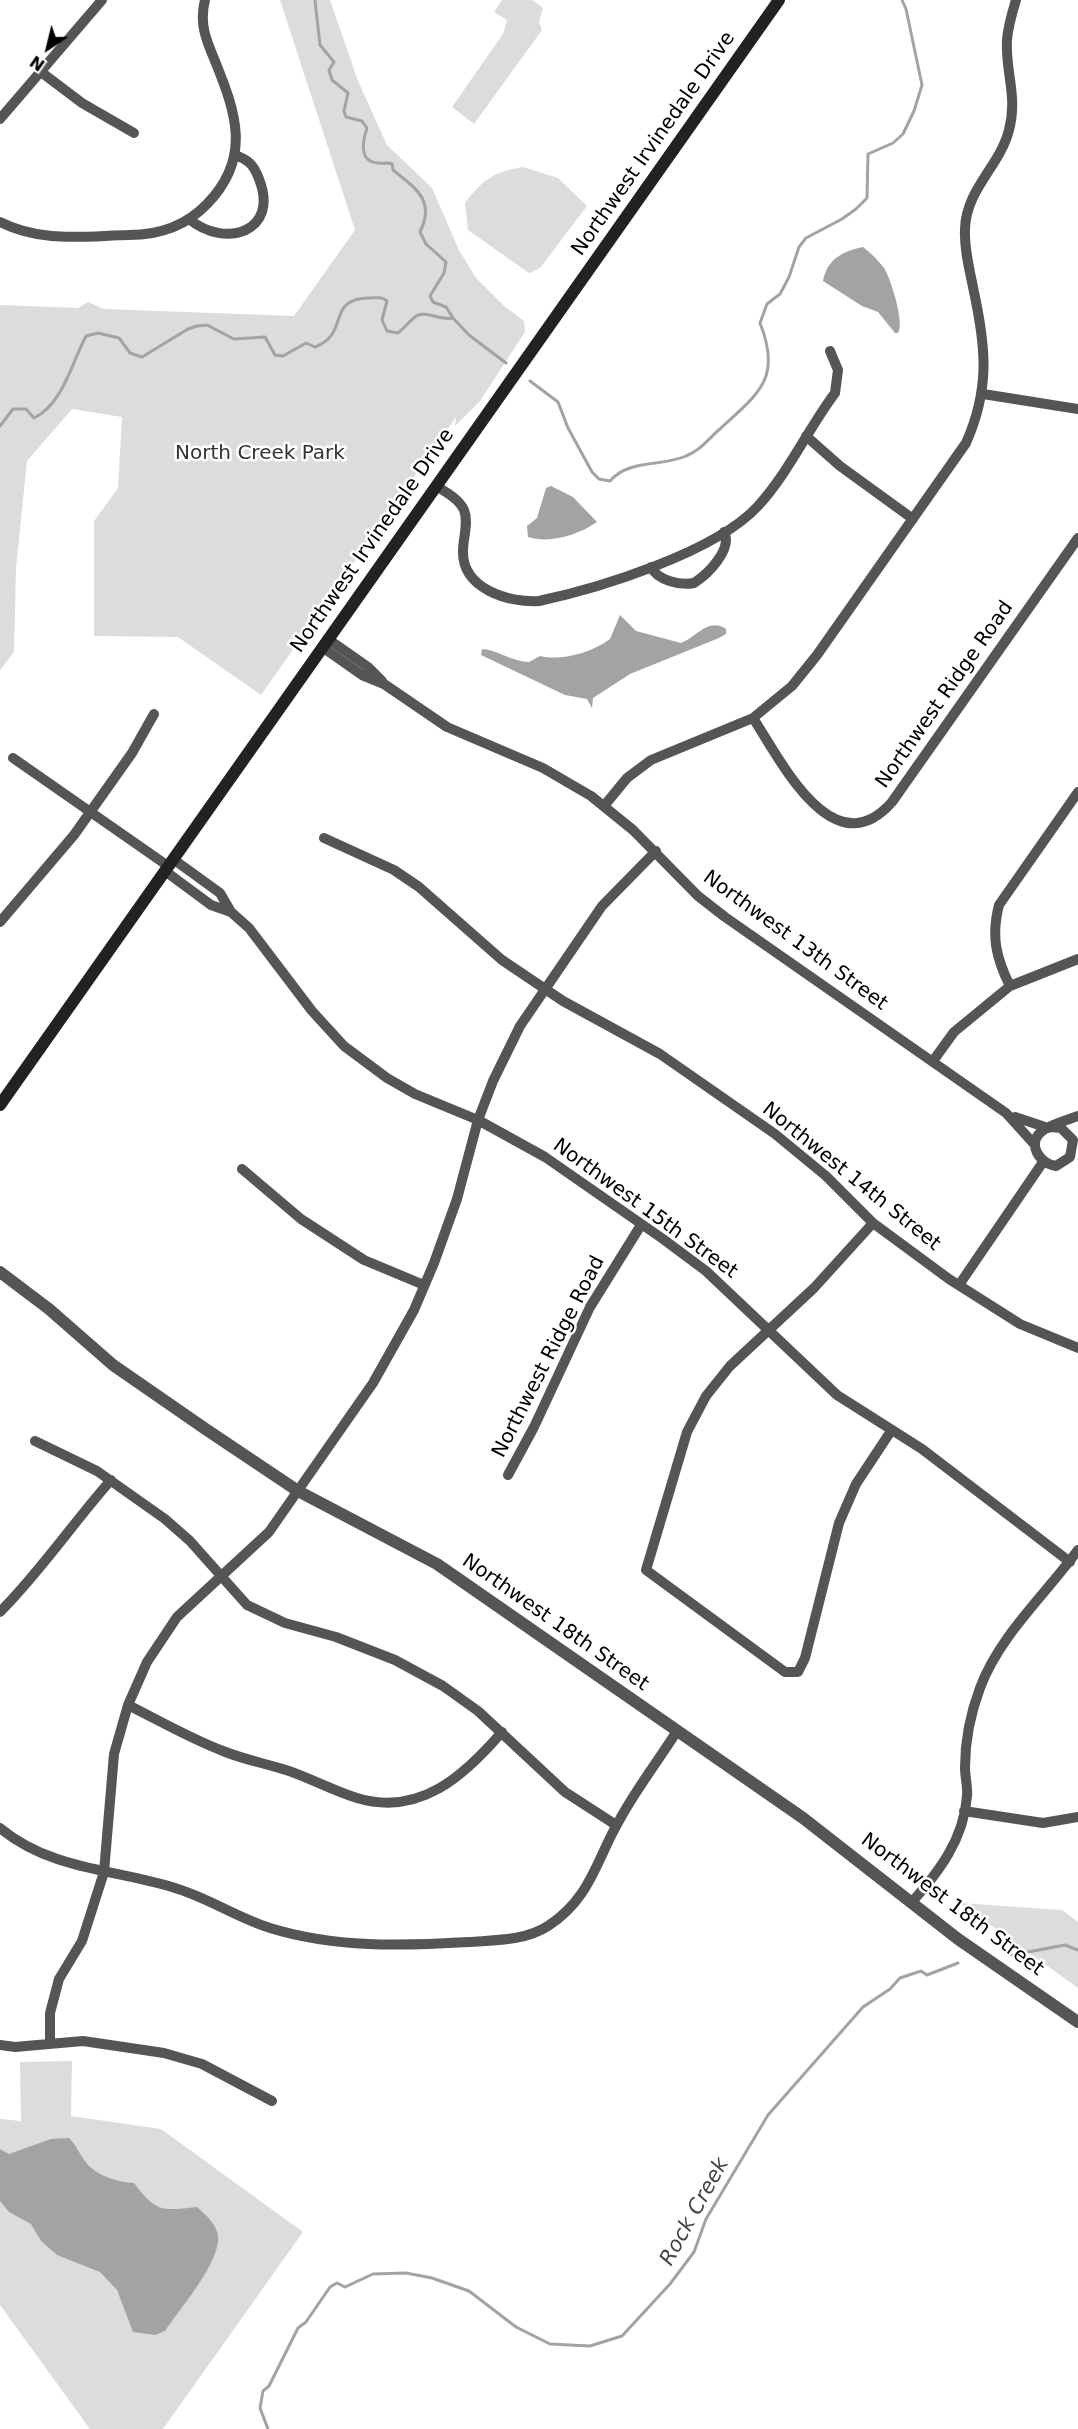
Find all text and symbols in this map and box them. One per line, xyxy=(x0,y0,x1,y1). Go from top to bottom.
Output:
north arrow xyxy=(18,18,78,78)
street label: Northwest Irvinedale Drive xyxy=(567,27,741,261)
text: N xyxy=(26,52,48,75)
street label: Northwest Irvinedale Drive xyxy=(286,424,460,658)
park label: North Creek Park xyxy=(175,442,345,466)
street label: Northwest Ridge Road xyxy=(871,597,1019,793)
street label: Northwest 13th Street xyxy=(698,866,892,1016)
street label: Northwest 14th Street xyxy=(757,1098,945,1256)
street label: Northwest 15th Street xyxy=(548,1134,742,1284)
street label: Northwest Ridge Road xyxy=(488,1252,610,1462)
street label: Northwest 18th Street xyxy=(457,1549,653,1697)
street label: Northwest 18th Street xyxy=(856,1829,1048,1981)
water label: Rock Creek xyxy=(655,2154,735,2270)

